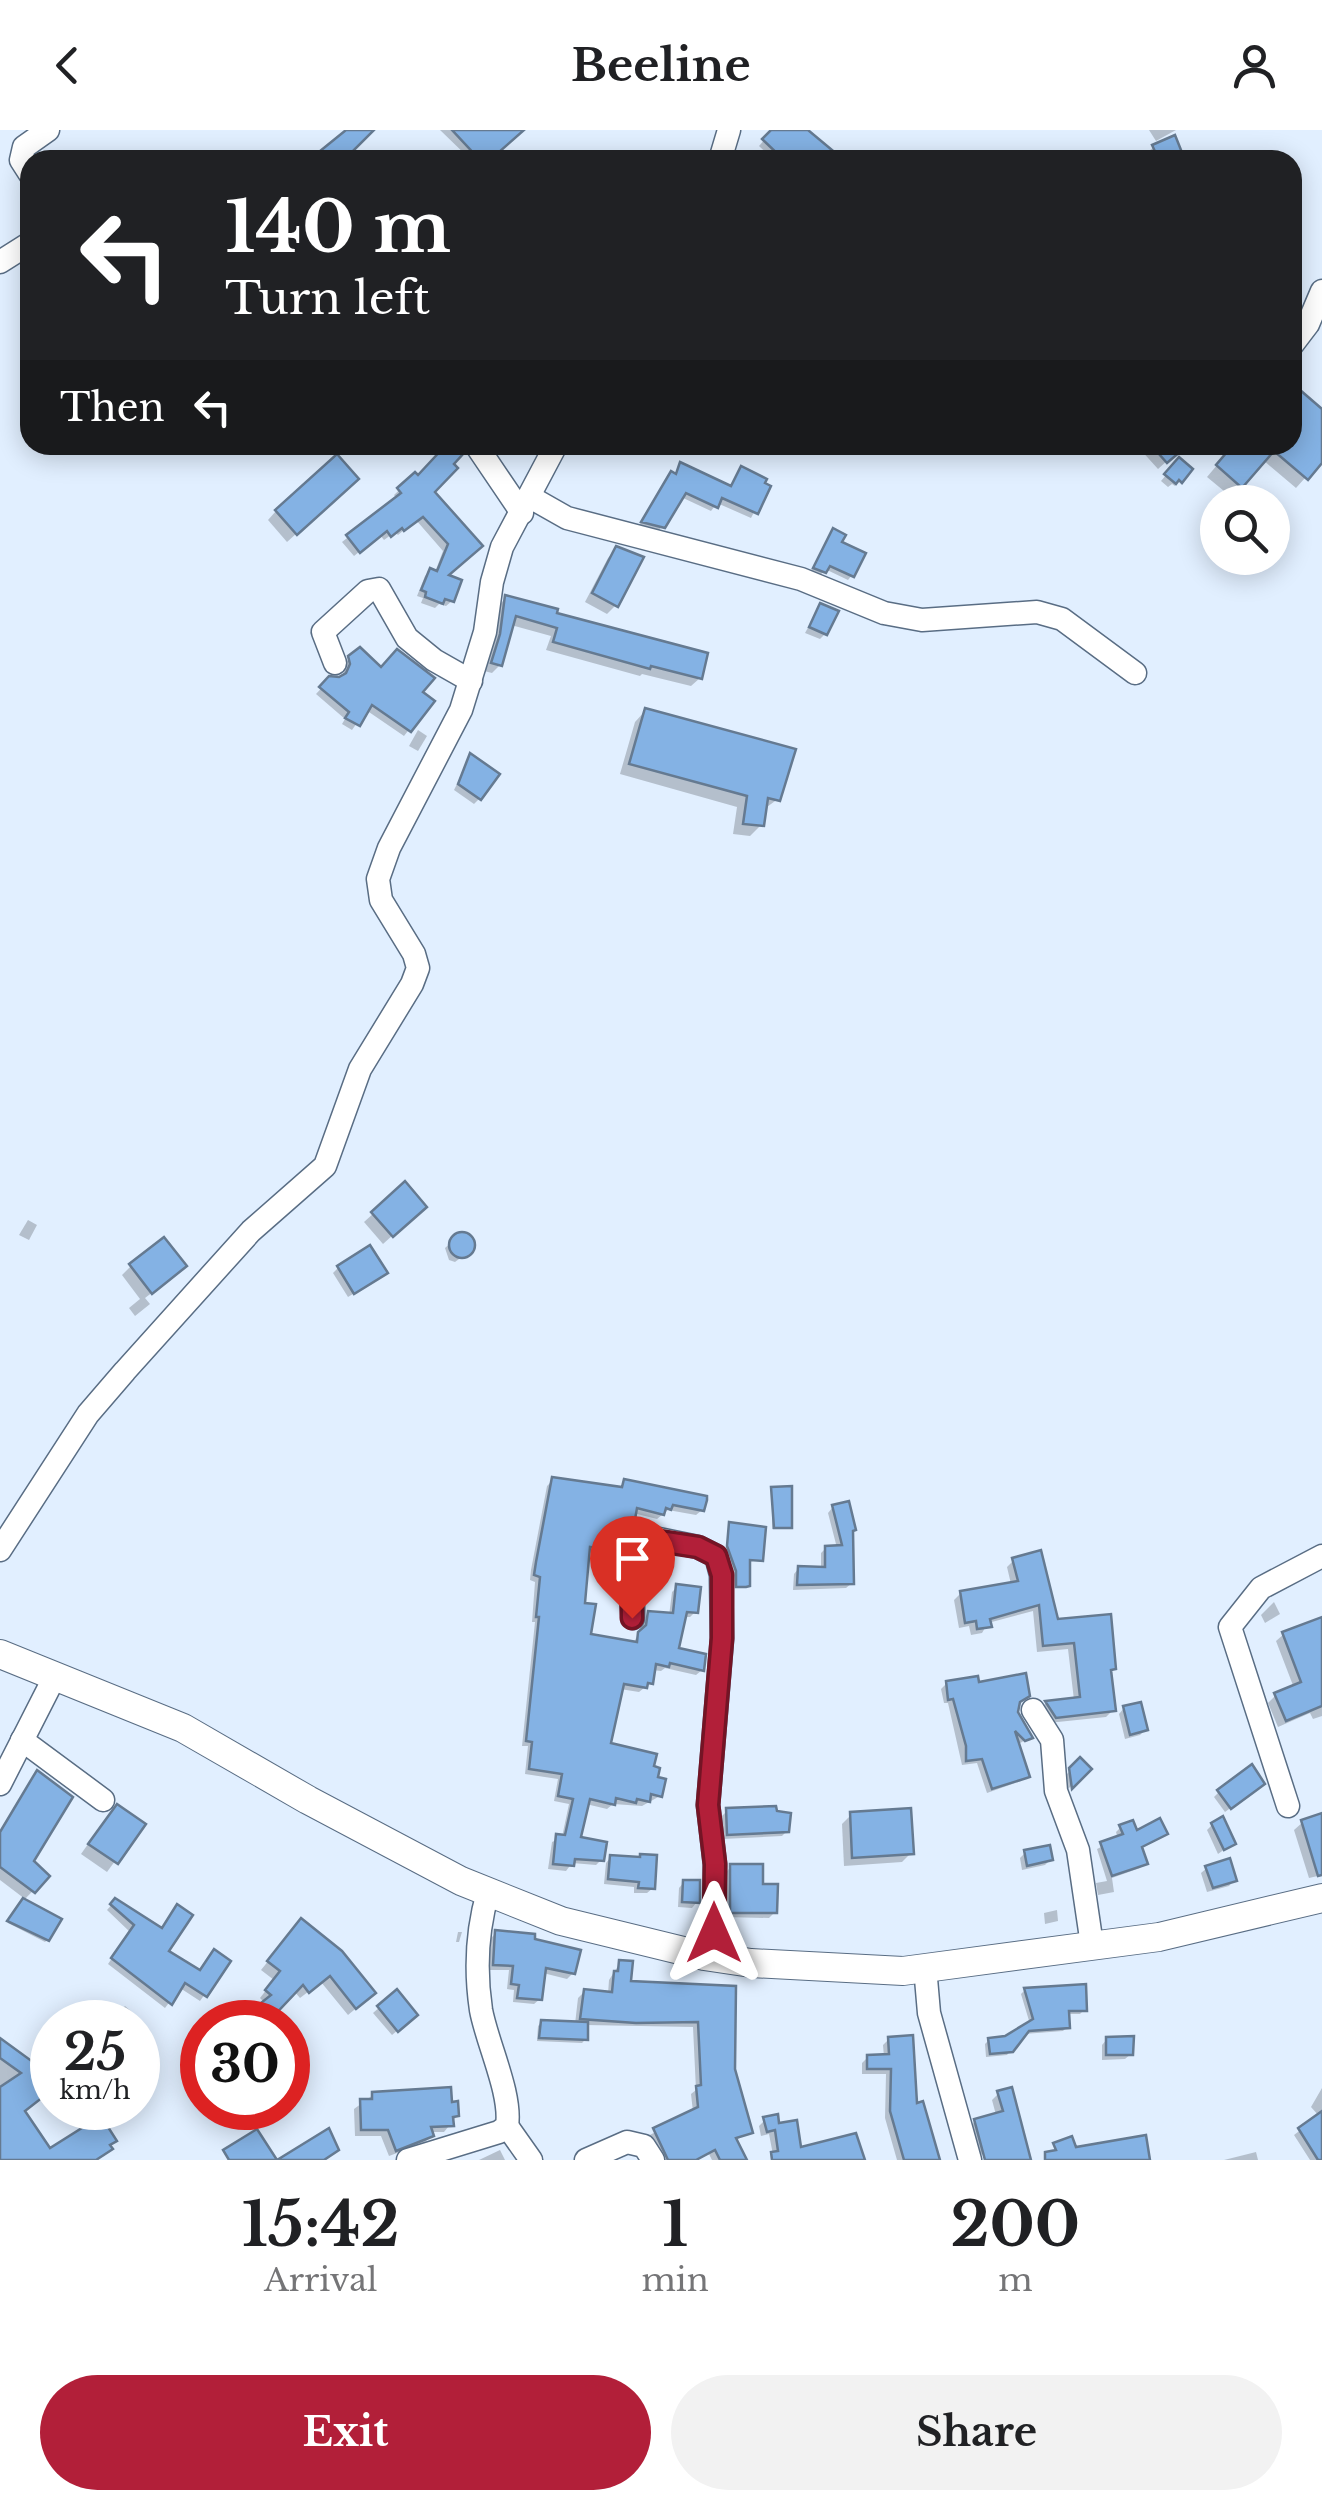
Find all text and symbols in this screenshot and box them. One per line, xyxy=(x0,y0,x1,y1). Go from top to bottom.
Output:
text: Beeline xyxy=(571,37,751,93)
icon: back xyxy=(40,38,95,93)
icon: person xyxy=(1227,38,1282,93)
text: 140 m xyxy=(225,184,451,271)
icon: left xyxy=(60,190,190,320)
text: Turn left xyxy=(225,270,430,326)
icon: left xyxy=(185,380,240,435)
text: Then xyxy=(60,384,165,431)
map controls xyxy=(1200,485,1290,575)
button: search xyxy=(1200,485,1290,575)
pin xyxy=(590,1516,675,1619)
icon: arrive xyxy=(605,1531,660,1586)
position arrow xyxy=(662,1881,766,1985)
speed limit sign: 30 xyxy=(180,2000,310,2130)
text: 25 xyxy=(64,2021,126,2084)
text: km/h xyxy=(60,2075,130,2106)
text: 15:42 xyxy=(242,2188,400,2262)
text: 1 xyxy=(662,2188,688,2262)
text: 200 xyxy=(951,2188,1080,2262)
text: Arrival xyxy=(264,2260,377,2300)
text: min xyxy=(641,2260,709,2300)
text: m xyxy=(998,2260,1033,2300)
button: Exit xyxy=(40,2375,651,2490)
button: Share xyxy=(671,2375,1282,2490)

